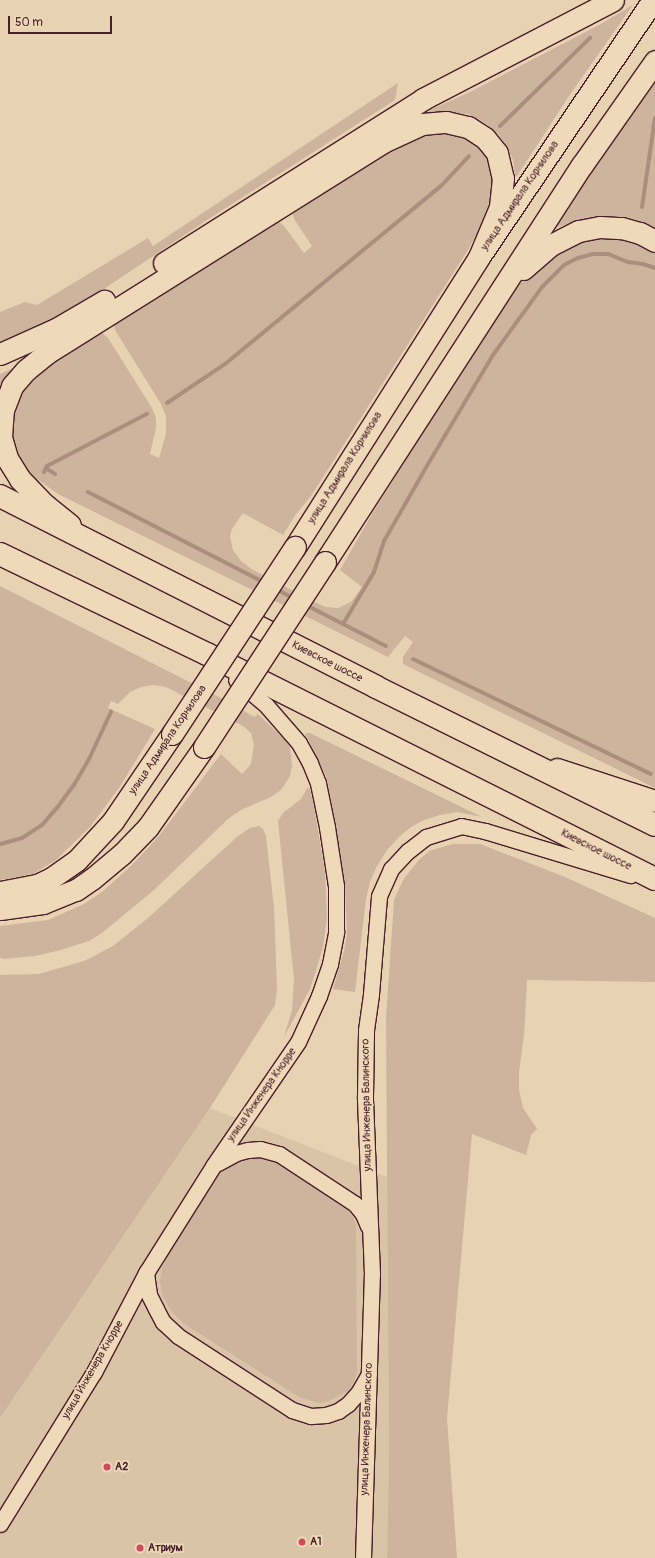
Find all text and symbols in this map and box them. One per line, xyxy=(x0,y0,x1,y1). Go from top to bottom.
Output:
scale bar xyxy=(10,8,114,34)
text: 50 m xyxy=(15,15,43,30)
street label: улица Адмирала Корнилова xyxy=(478,139,562,253)
street label: улица Адмирала Корнилова xyxy=(305,410,385,526)
street label: Киевское шоссе xyxy=(290,639,364,685)
street label: улица Адмирала Корнилова xyxy=(126,683,210,797)
street label: Киевское шоссе xyxy=(559,827,633,873)
street label: улица Инженера Балинского xyxy=(359,1039,375,1171)
street label: улица Инженера Кнорре xyxy=(225,1046,299,1144)
street label: улица Инженера Кнорре xyxy=(59,1318,127,1422)
street label: улица Инженера Балинского xyxy=(358,1362,376,1496)
place label: А2 xyxy=(115,1460,128,1474)
marker: А2 xyxy=(102,1462,112,1472)
place label: А1 xyxy=(310,1535,321,1549)
marker: А1 xyxy=(297,1537,307,1547)
place label: Атриум xyxy=(148,1541,183,1555)
marker: Атриум xyxy=(135,1543,145,1553)

